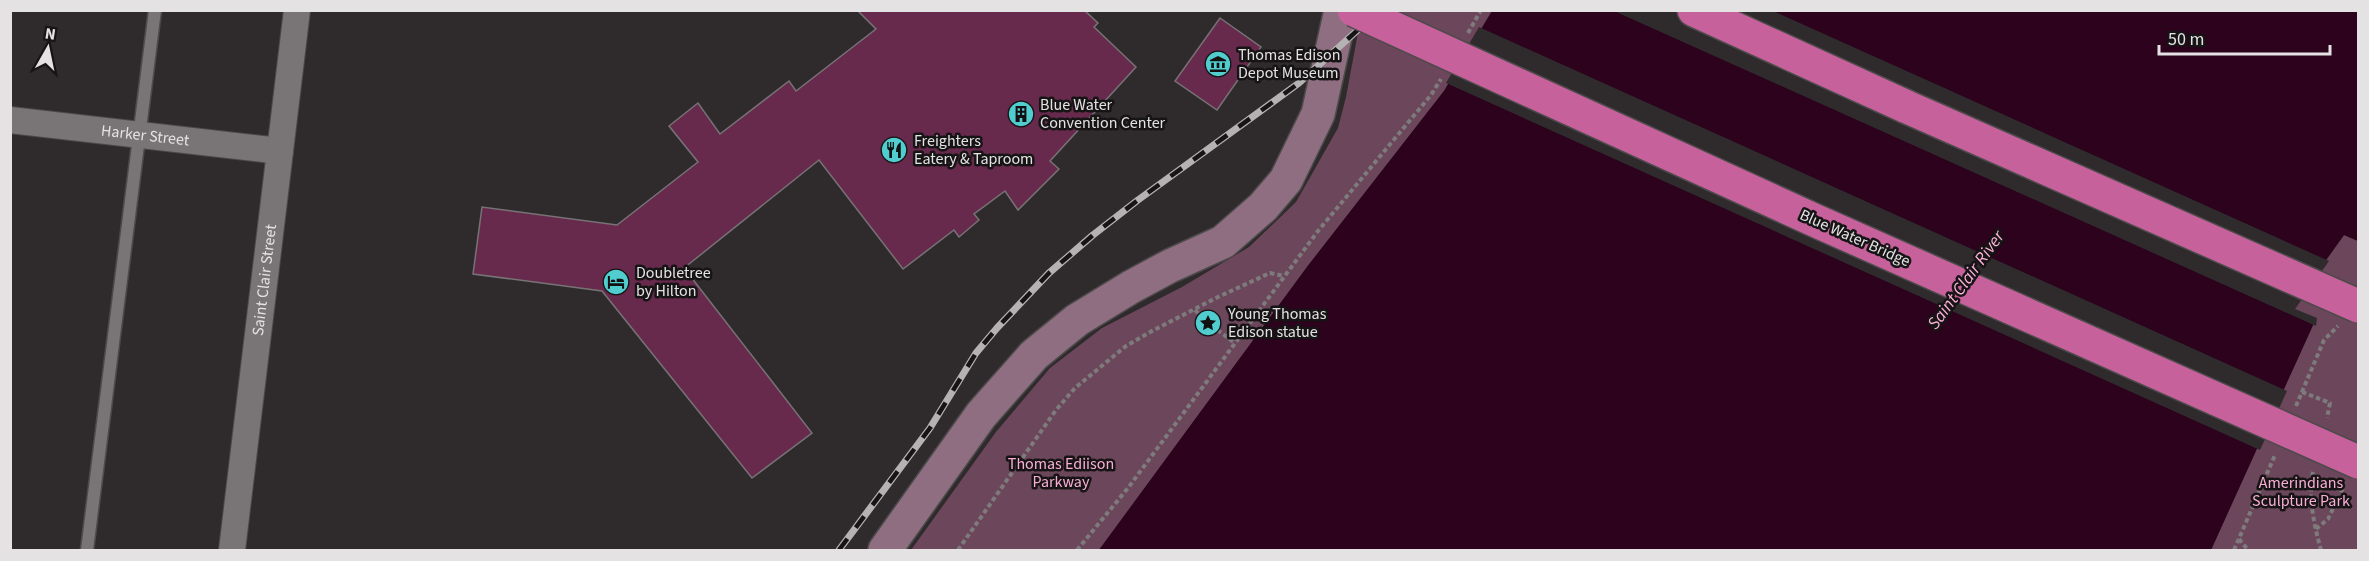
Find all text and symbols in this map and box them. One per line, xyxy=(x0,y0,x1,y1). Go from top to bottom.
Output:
north arrow xyxy=(18,18,78,78)
scale bar xyxy=(2159,18,2330,56)
text: N xyxy=(43,22,57,46)
text: 50 m xyxy=(2168,27,2204,52)
place label: Thomas Edison Depot Museum xyxy=(1238,44,1340,84)
museum icon: Thomas Edison Depot Museum xyxy=(1203,49,1233,79)
place label: Blue Water Convention Center xyxy=(1040,94,1166,134)
building icon: Blue Water Convention Center xyxy=(1006,99,1036,129)
street label: Harker Street xyxy=(100,120,191,152)
place label: Freighters Eatery & Taproom xyxy=(914,130,1033,170)
restaurant icon: Freighters Eatery & Taproom xyxy=(879,135,909,165)
street label: Blue Water Bridge xyxy=(1796,204,1914,272)
street label: Saint Clair Street xyxy=(247,222,282,337)
water label: Saint Clair River xyxy=(1922,225,2011,335)
place label: Doubletree by Hilton xyxy=(636,262,711,302)
hotel icon: Doubletree by Hilton xyxy=(601,267,631,297)
place label: Young Thomas Edison statue xyxy=(1227,303,1327,343)
place icon: Young Thomas Edison statue xyxy=(1193,308,1223,338)
park label: Thomas Ediison Parkway xyxy=(1008,453,1114,493)
park label: Amerindians Sculpture Park xyxy=(2252,472,2350,512)

